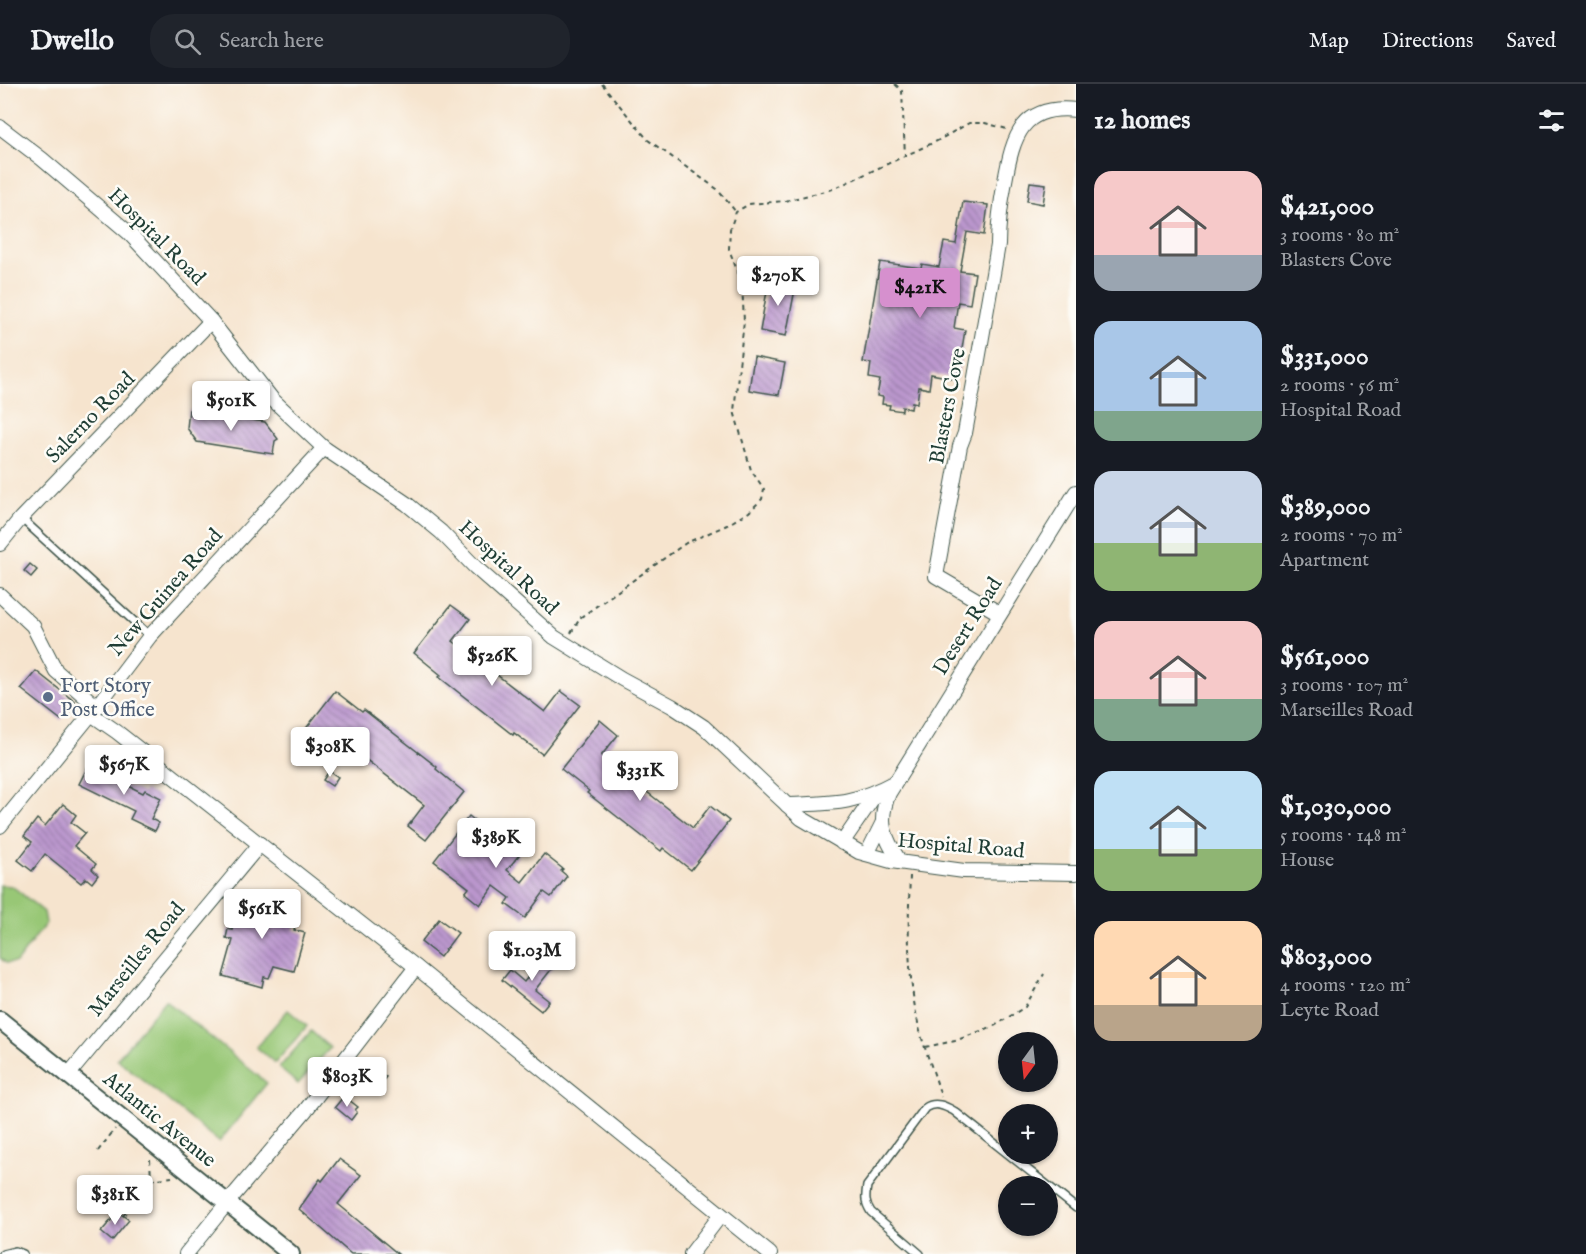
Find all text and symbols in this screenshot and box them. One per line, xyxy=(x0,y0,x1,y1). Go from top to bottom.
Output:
search box xyxy=(150,14,570,68)
text: Dwello xyxy=(30,24,114,59)
icon: search xyxy=(171,25,204,58)
text: Search here xyxy=(219,27,324,55)
text: Map xyxy=(1309,28,1349,55)
text: Directions xyxy=(1382,28,1473,55)
text: Saved xyxy=(1506,28,1556,55)
text: 12 homes xyxy=(1094,104,1190,137)
icon: filters xyxy=(1535,104,1568,137)
street label: Hospital Road xyxy=(101,182,211,292)
text: $421,000 xyxy=(1280,190,1374,223)
icon: home xyxy=(1142,195,1214,267)
text: 3 rooms · 80 m² xyxy=(1280,223,1399,248)
text: Blasters Cove xyxy=(1280,248,1392,273)
pin: $270K xyxy=(736,256,820,307)
text: $270K xyxy=(751,263,805,288)
pin: $421K xyxy=(878,268,962,319)
text: $421K xyxy=(894,275,946,300)
text: $331,000 xyxy=(1280,340,1369,373)
icon: home xyxy=(1142,345,1214,417)
street label: Blasters Cove xyxy=(924,346,973,467)
street label: Salerno Road xyxy=(41,366,142,470)
text: 2 rooms · 56 m² xyxy=(1280,373,1399,398)
pin: $501K xyxy=(189,381,273,432)
text: $501K xyxy=(206,388,256,413)
text: Hospital Road xyxy=(1280,398,1401,423)
text: $389,000 xyxy=(1280,490,1371,523)
icon: home xyxy=(1142,495,1214,567)
street label: Hospital Road xyxy=(452,515,564,622)
street label: New Guinea Road xyxy=(103,523,230,663)
text: 2 rooms · 70 m² xyxy=(1280,523,1403,548)
text: Apartment xyxy=(1280,548,1369,573)
street label: Desert Road xyxy=(928,572,1009,681)
pin: $526K xyxy=(450,636,534,687)
text: $561,000 xyxy=(1280,640,1369,673)
text: $526K xyxy=(467,643,517,668)
icon: home xyxy=(1142,645,1214,717)
place label: Fort Story Post Office xyxy=(60,673,155,724)
text: 3 rooms · 107 m² xyxy=(1280,673,1408,698)
marker: Fort Story Post Office xyxy=(41,690,55,704)
text: Marseilles Road xyxy=(1280,698,1413,723)
pin: $308K xyxy=(288,727,372,778)
text: $308K xyxy=(305,734,355,759)
pin: $567K xyxy=(82,745,166,796)
pin: $331K xyxy=(598,751,682,802)
text: $567K xyxy=(99,752,149,777)
text: $331K xyxy=(616,758,664,783)
text: $1,030,000 xyxy=(1280,790,1392,823)
icon: home xyxy=(1142,795,1214,867)
pin: $389K xyxy=(454,818,538,869)
text: 5 rooms · 148 m² xyxy=(1280,823,1407,848)
text: $389K xyxy=(471,825,521,850)
street label: Hospital Road xyxy=(896,827,1026,866)
text: House xyxy=(1280,848,1334,873)
pin: $561K xyxy=(220,889,304,940)
text: $561K xyxy=(238,896,286,921)
street label: Marseilles Road xyxy=(83,897,192,1023)
pin: $1.03M xyxy=(483,931,581,982)
text: $1.03M xyxy=(503,938,561,963)
text: $803,000 xyxy=(1280,940,1372,973)
icon: home xyxy=(1142,945,1214,1017)
text: 4 rooms · 120 m² xyxy=(1280,973,1411,998)
text: Leyte Road xyxy=(1280,998,1379,1023)
north arrow xyxy=(998,1032,1058,1092)
map controls xyxy=(998,1032,1058,1236)
pin: $803K xyxy=(305,1057,389,1108)
text: $803K xyxy=(322,1064,372,1089)
street label: Atlantic Avenue xyxy=(96,1066,221,1174)
button: + xyxy=(998,1104,1058,1164)
pin: $381K xyxy=(73,1175,157,1226)
button: − xyxy=(998,1176,1058,1236)
text: $381K xyxy=(91,1182,139,1207)

